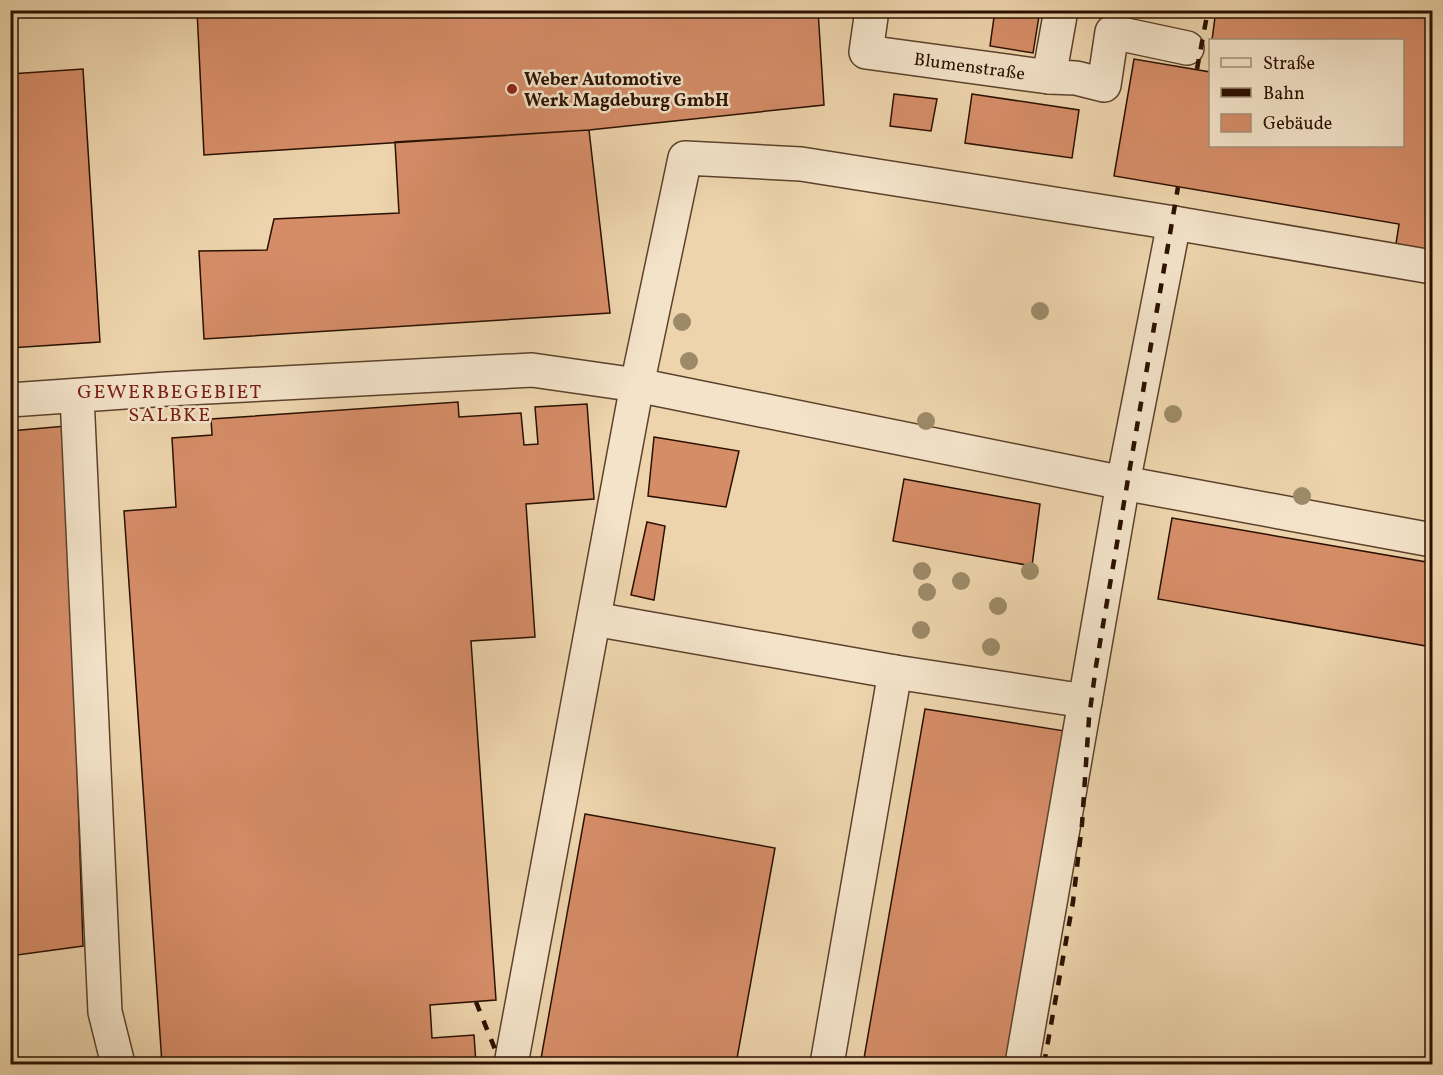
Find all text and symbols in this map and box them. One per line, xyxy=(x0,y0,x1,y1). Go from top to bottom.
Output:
legend xyxy=(1209,39,1404,147)
street label: Blumenstraße xyxy=(912,48,1027,88)
text: Straße xyxy=(1263,52,1315,77)
place label: Weber Automotive Werk Magdeburg GmbH xyxy=(524,68,729,114)
marker: Weber Automotive Werk Magdeburg GmbH xyxy=(505,82,519,96)
text: Bahn xyxy=(1263,82,1305,107)
text: Gebäude xyxy=(1263,112,1332,137)
district label: GEWERBEGEBIET SALBKE xyxy=(77,379,263,430)

